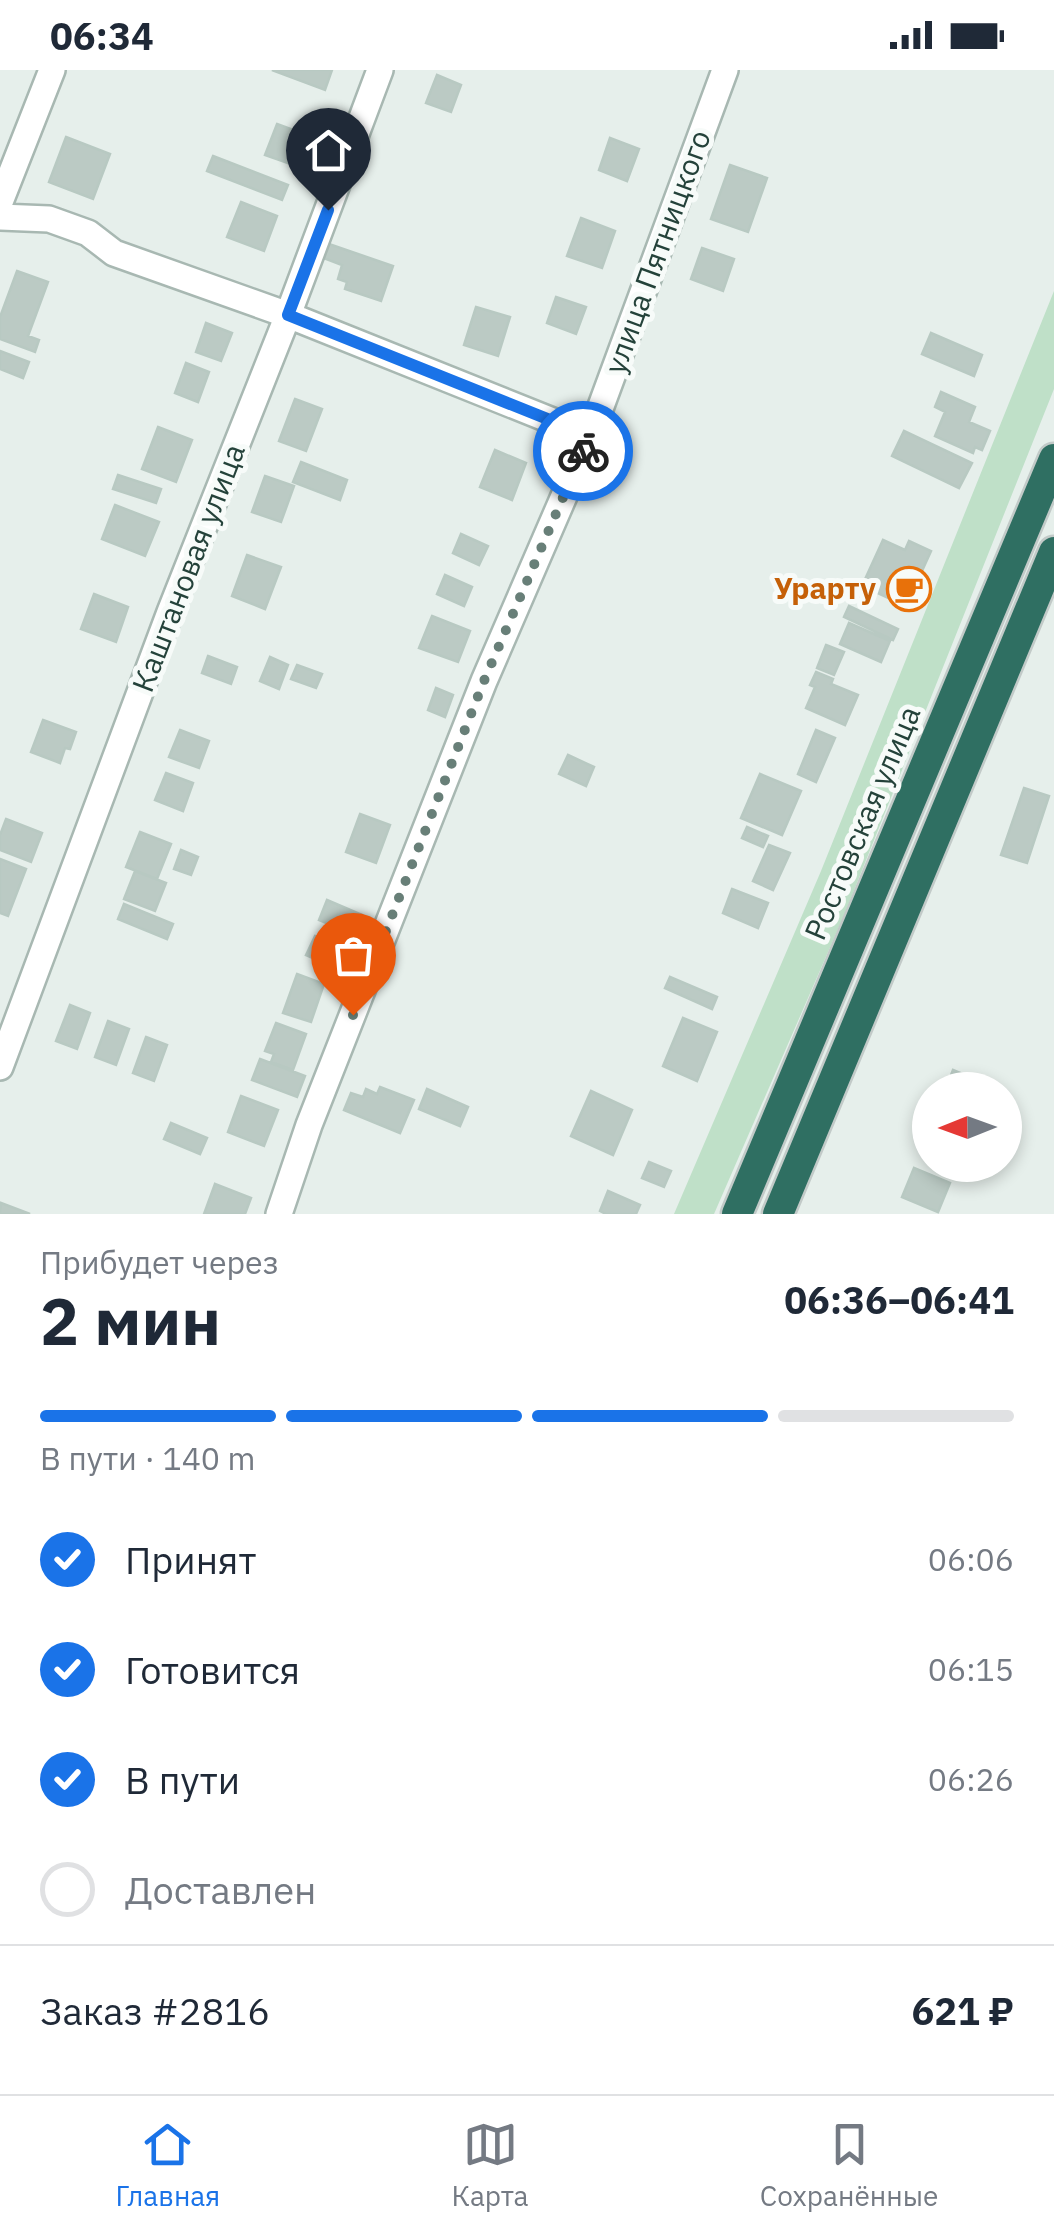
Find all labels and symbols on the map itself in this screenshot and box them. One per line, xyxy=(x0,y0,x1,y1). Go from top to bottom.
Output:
pin xyxy=(286,108,371,211)
street label: улица Пятницкого xyxy=(594,124,719,379)
courier xyxy=(533,401,633,501)
street label: Каштановая улица xyxy=(122,438,253,697)
cafe icon: Урарту xyxy=(886,566,932,612)
place label: Урарту xyxy=(774,568,876,607)
street label: Ростовская улица xyxy=(795,700,928,945)
pin xyxy=(311,913,396,1016)
north arrow xyxy=(912,1072,1022,1182)

